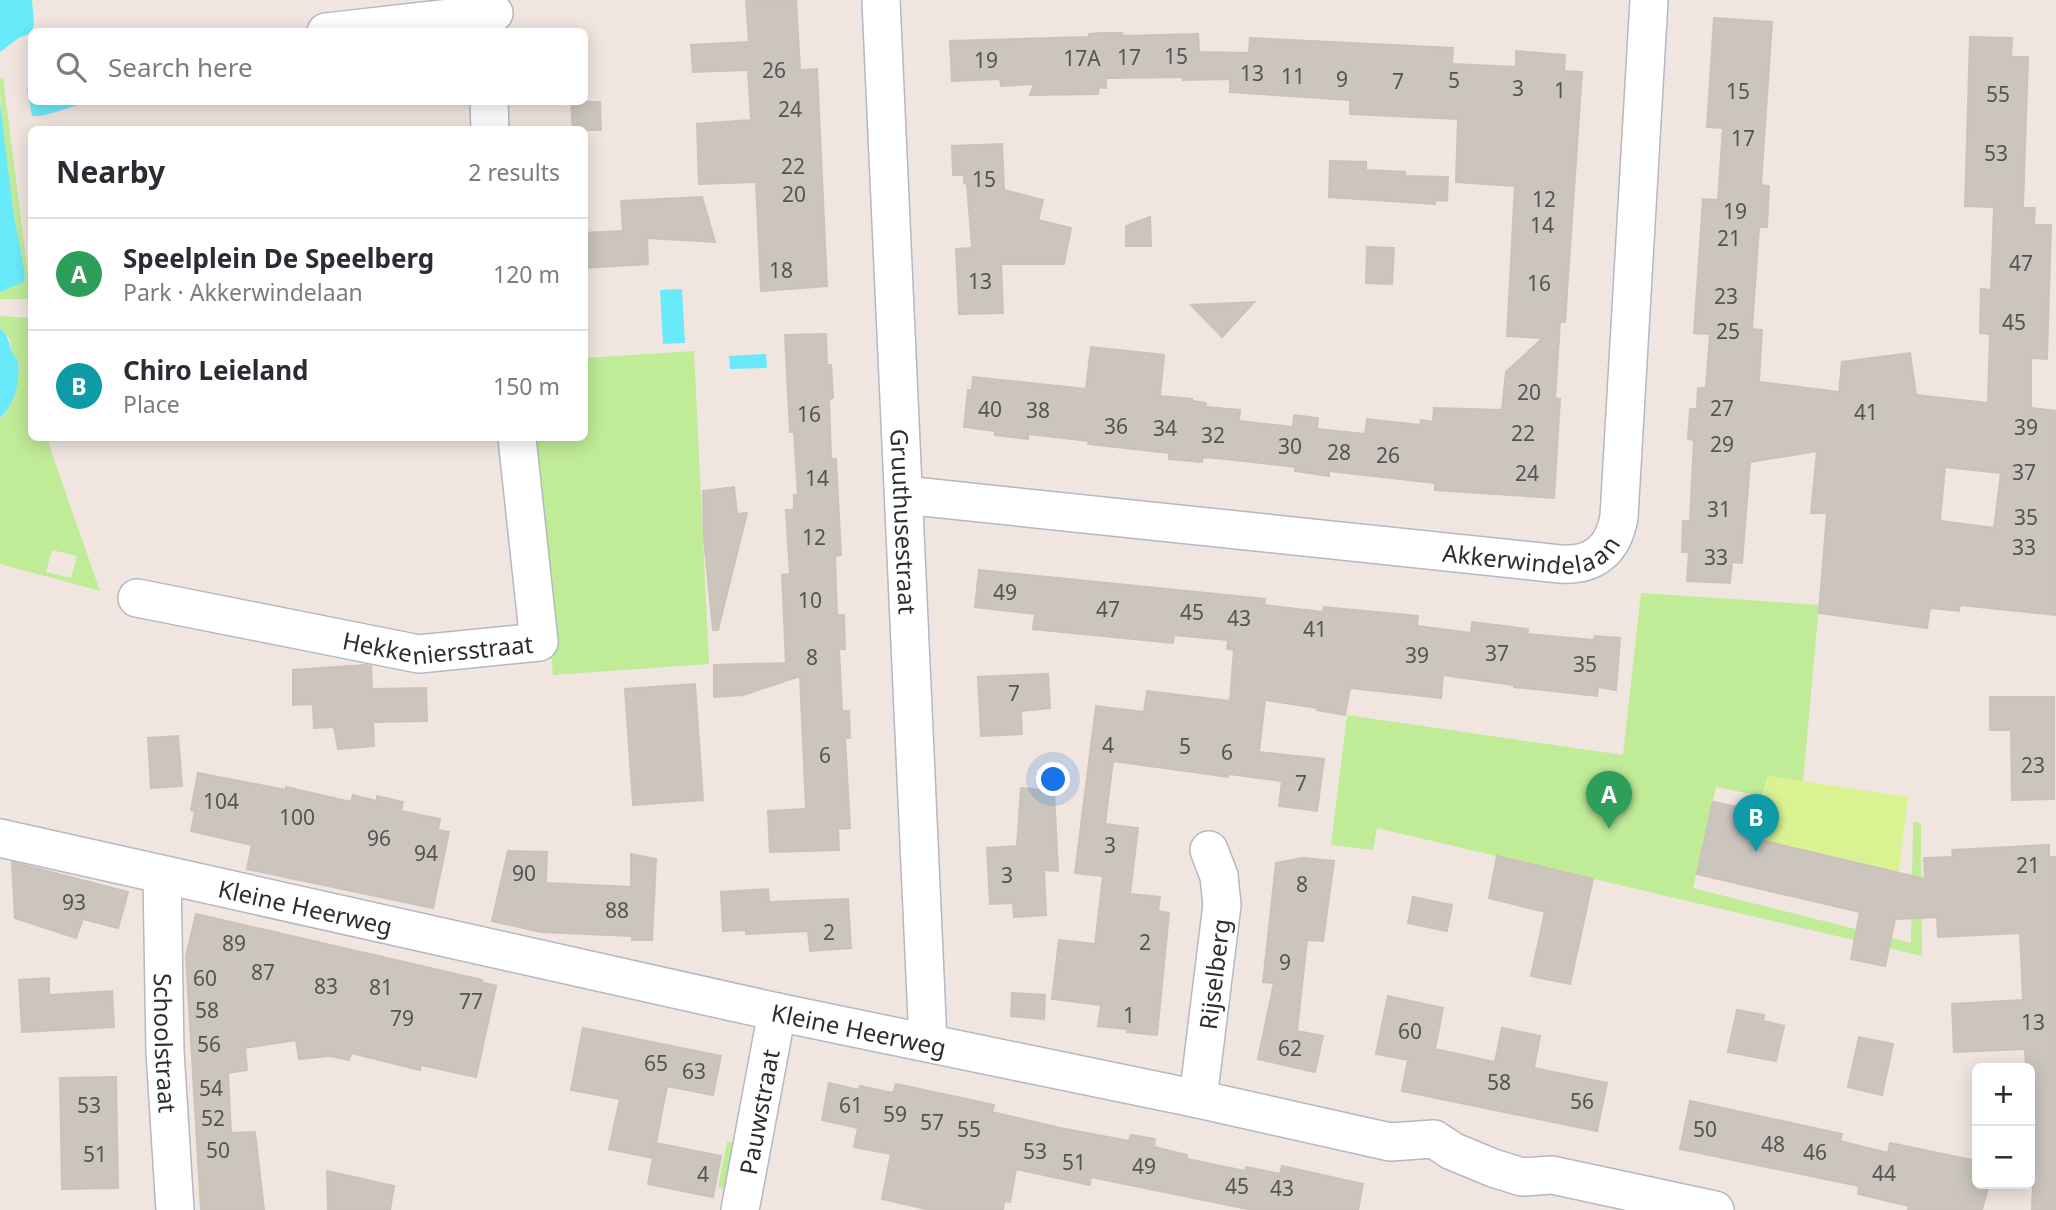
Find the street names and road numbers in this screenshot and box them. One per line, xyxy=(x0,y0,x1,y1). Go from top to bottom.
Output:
street label: Gruuthusestraat xyxy=(884,428,925,615)
street label: Akkerwindelaan xyxy=(1441,529,1627,581)
street label: Hekkeniersstraat xyxy=(340,623,535,671)
street label: Kleine Heerweg xyxy=(215,871,396,942)
street label: Rijselberg xyxy=(1190,917,1237,1031)
street label: Schoolstraat xyxy=(147,973,185,1114)
street label: Kleine Heerweg xyxy=(769,995,949,1063)
street label: Pauwstraat xyxy=(730,1046,786,1177)

